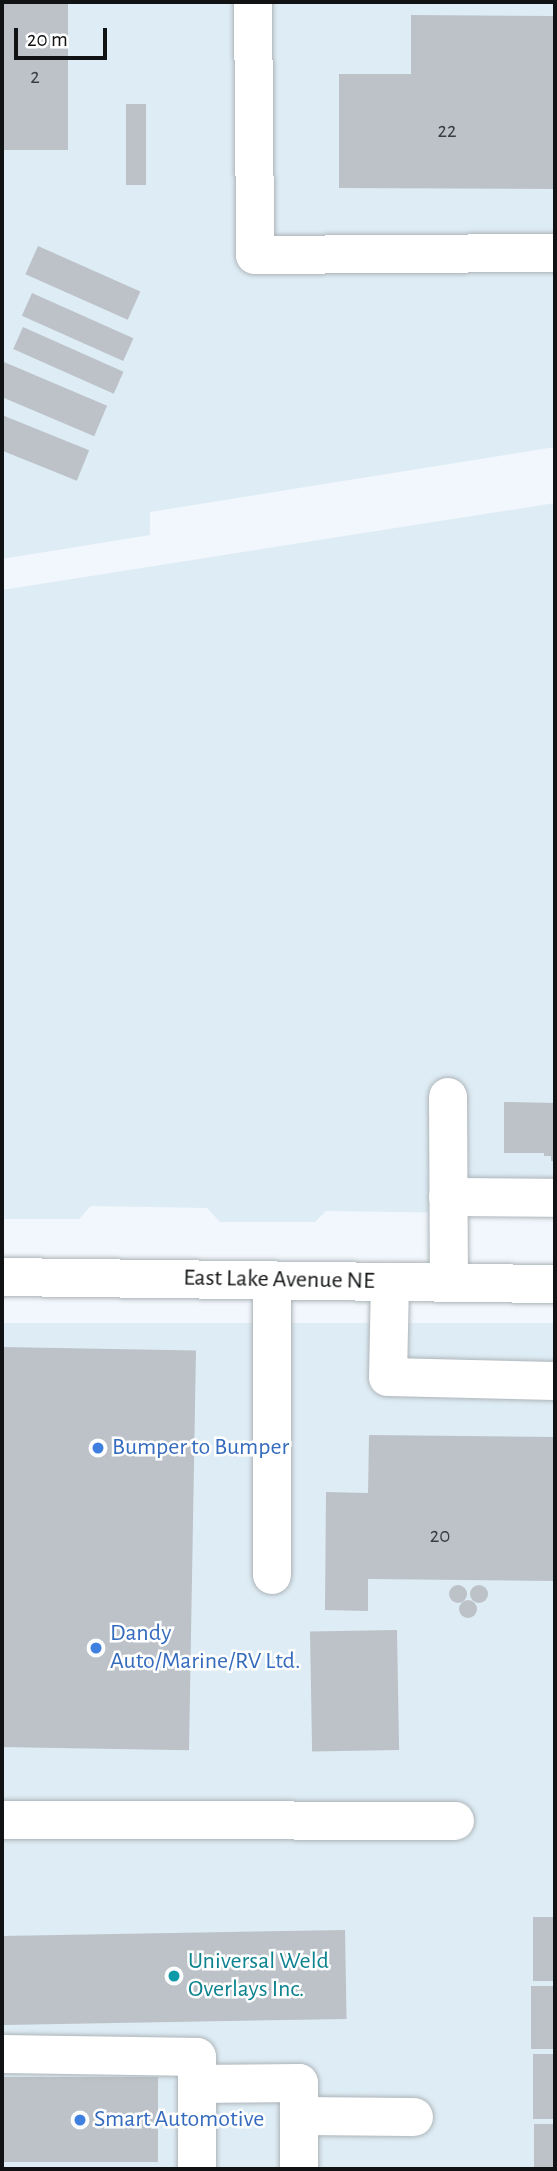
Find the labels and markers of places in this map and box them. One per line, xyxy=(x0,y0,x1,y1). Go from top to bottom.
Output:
place label: Bumper to Bumper xyxy=(112,1434,289,1462)
marker: Bumper to Bumper xyxy=(90,1440,106,1456)
place label: Dandy Auto/Marine/RV Ltd. xyxy=(110,1620,301,1676)
marker: Dandy Auto/Marine/RV Ltd. xyxy=(88,1640,104,1656)
place label: Universal Weld Overlays Inc. xyxy=(188,1948,329,2004)
marker: Universal Weld Overlays Inc. xyxy=(166,1968,182,1984)
place label: Smart Automotive xyxy=(94,2106,264,2134)
marker: Smart Automotive xyxy=(72,2112,88,2128)

